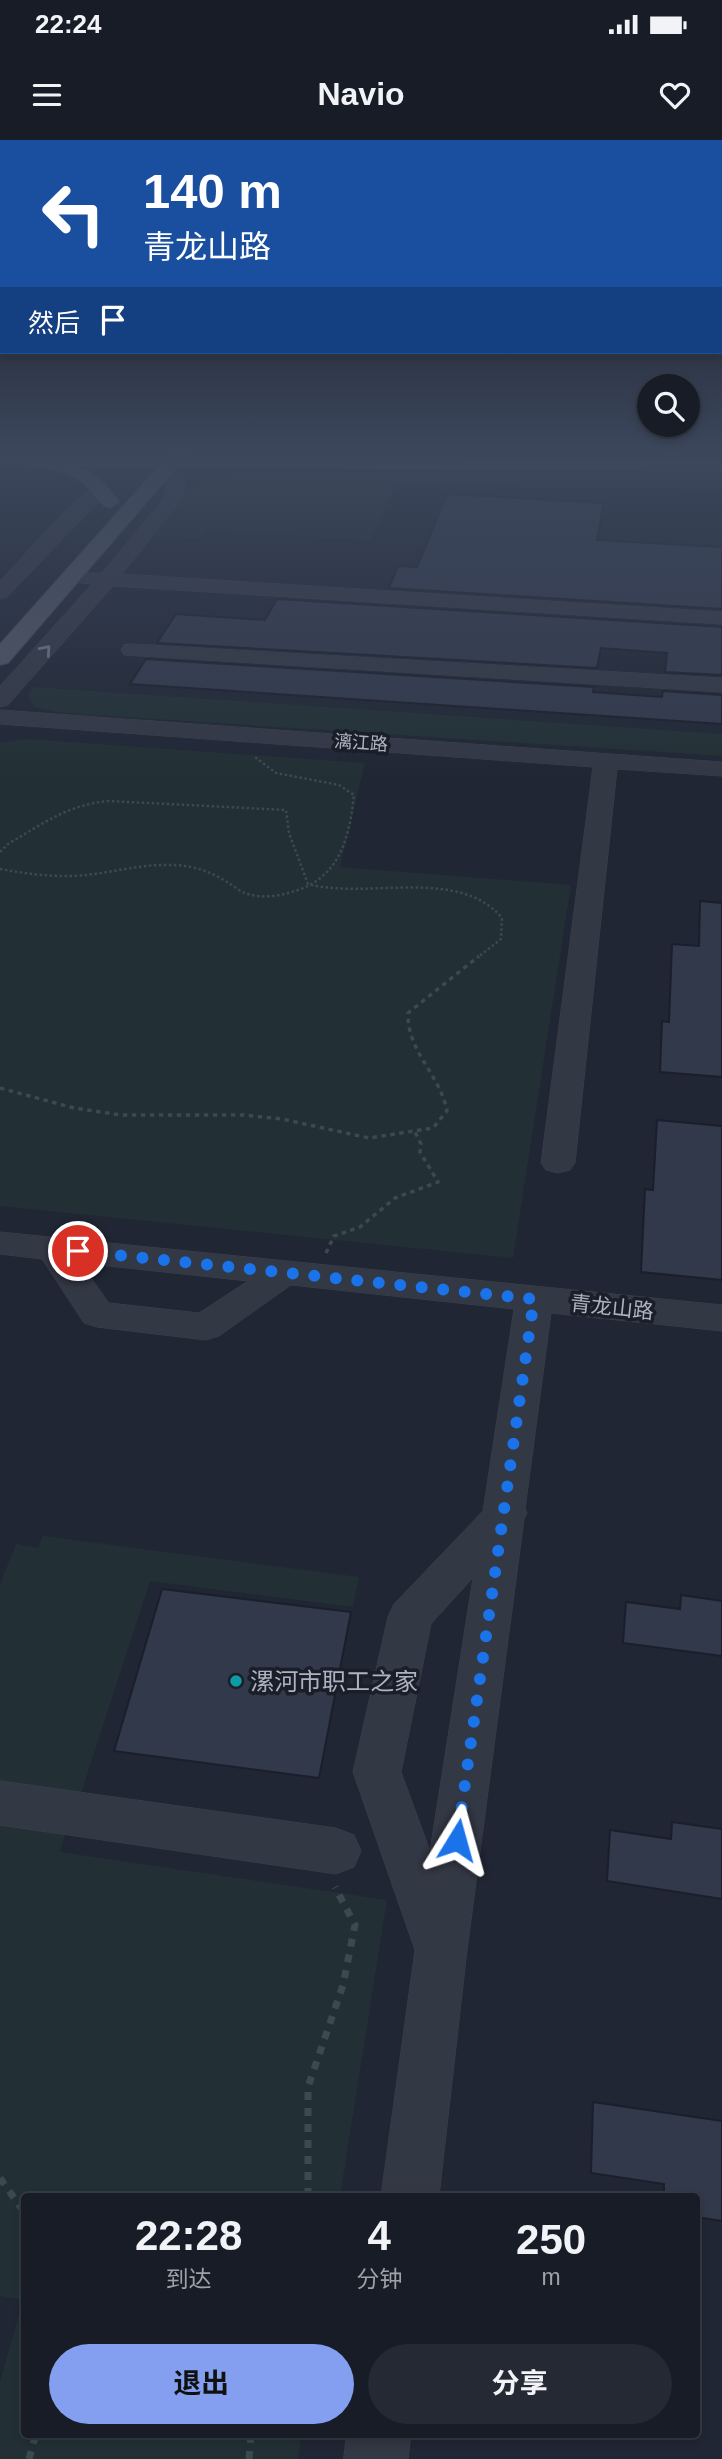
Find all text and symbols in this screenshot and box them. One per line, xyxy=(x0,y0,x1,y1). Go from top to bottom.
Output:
text: 22:24 xyxy=(35,9,102,39)
icon: menu xyxy=(28,76,66,114)
text: Navio xyxy=(317,76,405,112)
icon: heart xyxy=(656,76,694,114)
text: 140 m xyxy=(143,164,282,218)
icon: left xyxy=(28,168,119,259)
text: 青龙山路 xyxy=(143,229,271,265)
icon: arrive xyxy=(94,301,132,339)
text: 然后 xyxy=(28,308,80,338)
map controls xyxy=(637,374,700,437)
button: search xyxy=(637,374,700,437)
one-way arrow xyxy=(38,646,50,659)
street label: 漓江路 xyxy=(333,731,389,755)
pin xyxy=(48,1221,108,1281)
icon: arrive xyxy=(59,1232,97,1270)
street label: 青龙山路 xyxy=(569,1291,655,1323)
place label: 漯河市职工之家 xyxy=(250,1668,418,1695)
marker: 漯河市职工之家 xyxy=(228,1673,244,1689)
position arrow xyxy=(420,1803,494,1877)
text: 22:28 xyxy=(135,2212,242,2259)
text: 4 xyxy=(367,2212,391,2259)
text: 250 xyxy=(516,2216,586,2263)
text: m xyxy=(542,2264,561,2290)
text: 到达 xyxy=(166,2266,212,2292)
text: 分钟 xyxy=(356,2266,402,2292)
button: 退出 xyxy=(49,2344,354,2424)
button: 分享 xyxy=(368,2344,672,2424)

